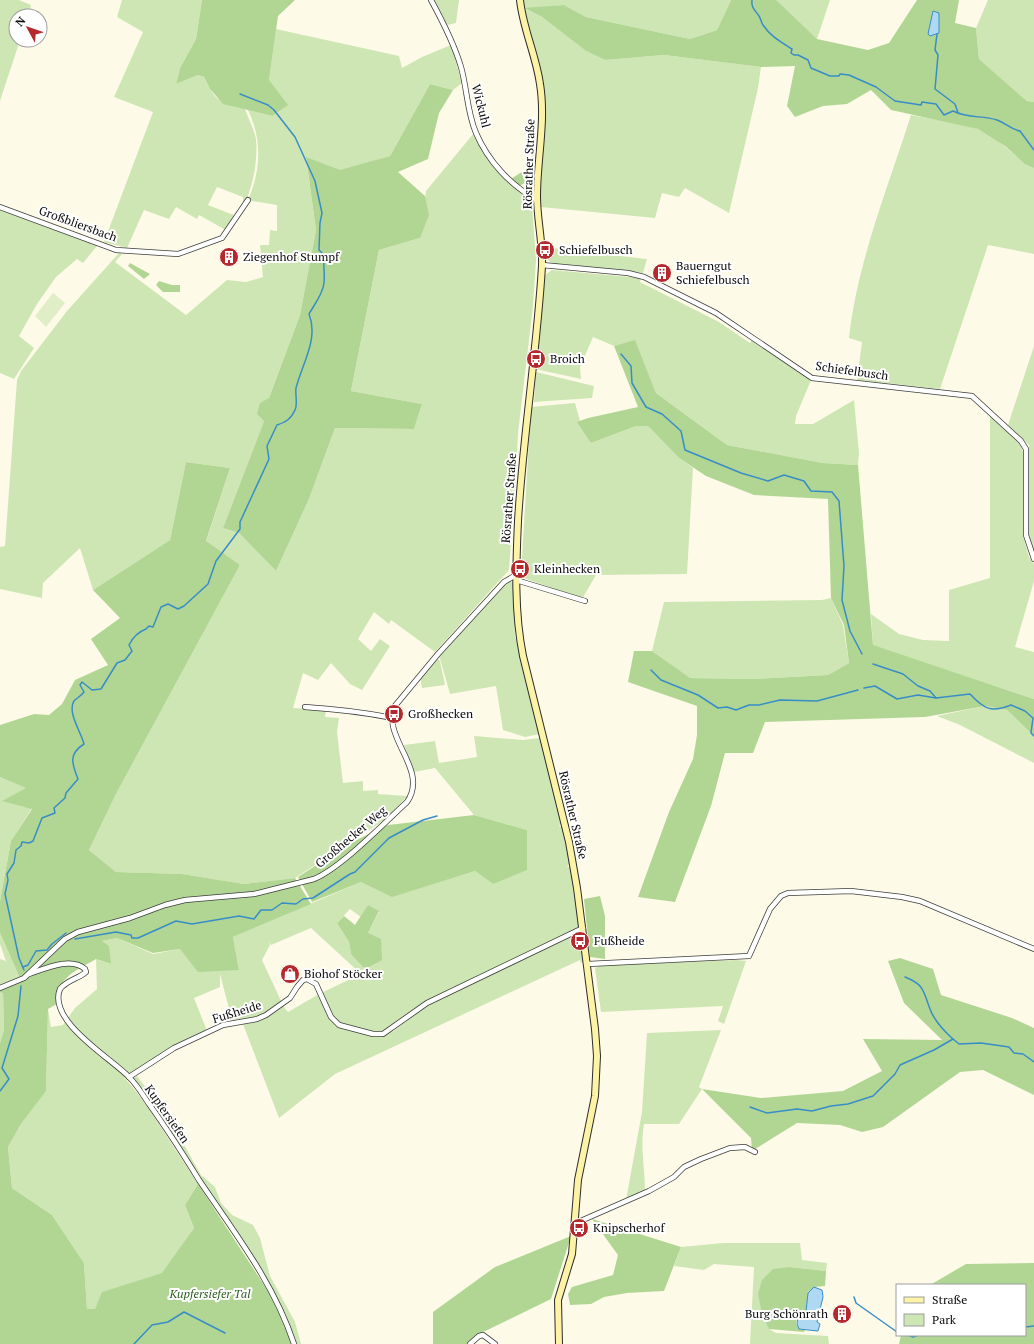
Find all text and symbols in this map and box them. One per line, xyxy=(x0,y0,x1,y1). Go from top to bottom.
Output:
north arrow xyxy=(8,8,48,48)
text: N xyxy=(12,13,29,29)
street label: Wickuhl xyxy=(469,83,494,129)
street label: Rösrather Straße xyxy=(519,119,538,209)
street label: Großbliersbach xyxy=(37,202,119,245)
bus stop icon: Schiefelbusch xyxy=(534,239,556,261)
place label: Schiefelbusch xyxy=(559,242,633,257)
building icon: Ziegenhof Stumpf xyxy=(218,246,240,268)
place label: Ziegenhof Stumpf xyxy=(243,249,340,264)
place label: Bauerngut Schiefelbusch xyxy=(676,258,750,287)
building icon: Bauerngut Schiefelbusch xyxy=(651,262,673,284)
bus stop icon: Broich xyxy=(525,348,547,370)
place label: Broich xyxy=(550,351,585,366)
street label: Schiefelbusch xyxy=(815,358,890,383)
street label: Rösrather Straße xyxy=(498,452,519,543)
bus stop icon: Kleinhecken xyxy=(509,558,531,580)
place label: Kleinhecken xyxy=(534,561,600,576)
bus stop icon: Großhecken xyxy=(383,703,405,725)
place label: Großhecken xyxy=(408,706,473,721)
street label: Rösrather Straße xyxy=(556,769,591,861)
street label: Großhecker Weg xyxy=(312,802,390,871)
bus stop icon: Fußheide xyxy=(569,930,591,952)
place label: Fußheide xyxy=(594,933,644,948)
shop icon: Biohof Stöcker xyxy=(279,963,301,985)
place label: Biohof Stöcker xyxy=(304,966,383,981)
street label: Fußheide xyxy=(211,997,263,1026)
street label: Kupfersiefen xyxy=(142,1082,193,1146)
bus stop icon: Knipscherhof xyxy=(568,1217,590,1239)
place label: Knipscherhof xyxy=(593,1220,665,1235)
legend xyxy=(896,1284,1026,1336)
park label: Kupfersiefer Tal xyxy=(168,1286,251,1301)
text: Straße xyxy=(932,1292,967,1307)
building icon: Burg Schönrath xyxy=(831,1303,853,1325)
place label: Burg Schönrath xyxy=(745,1306,828,1321)
text: Park xyxy=(932,1312,957,1327)

